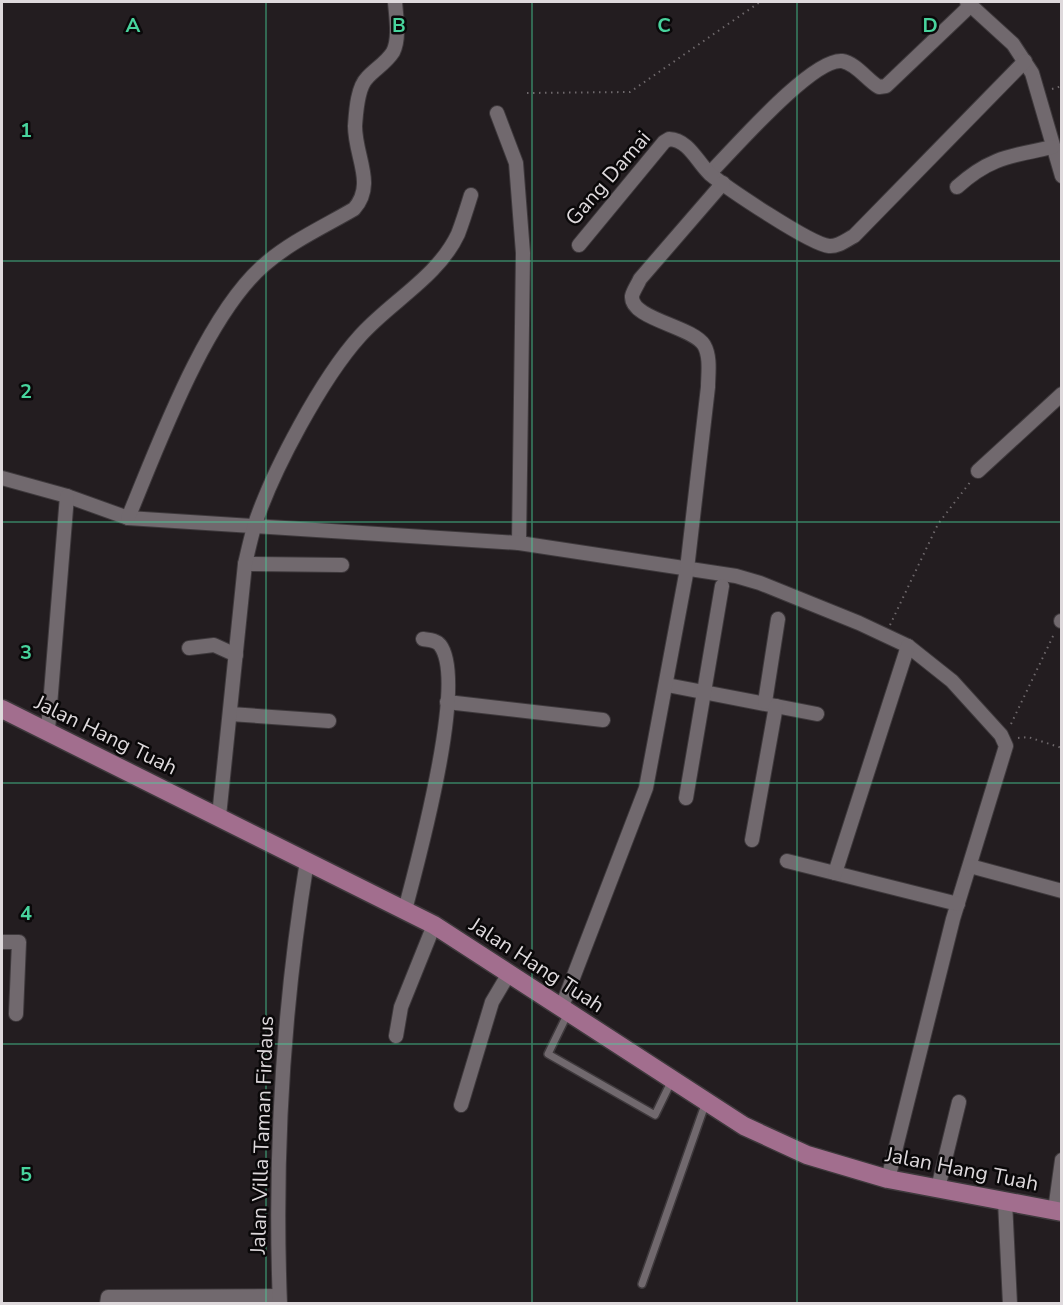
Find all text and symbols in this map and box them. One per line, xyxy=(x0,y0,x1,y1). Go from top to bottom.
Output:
text: A xyxy=(126,12,141,39)
text: B xyxy=(392,12,406,39)
text: C xyxy=(657,12,671,39)
text: D xyxy=(922,12,938,39)
text: 1 xyxy=(20,117,32,144)
street label: Gang Damai xyxy=(559,125,657,231)
text: 2 xyxy=(20,378,32,405)
text: 3 xyxy=(20,639,32,666)
street label: Jalan Hang Tuah xyxy=(29,688,182,782)
text: 4 xyxy=(20,900,32,927)
street label: Jalan Hang Tuah xyxy=(463,910,610,1019)
street label: Jalan Villa Taman Firdaus xyxy=(244,1015,280,1256)
street label: Jalan Hang Tuah xyxy=(882,1140,1041,1198)
text: 5 xyxy=(20,1161,32,1188)

